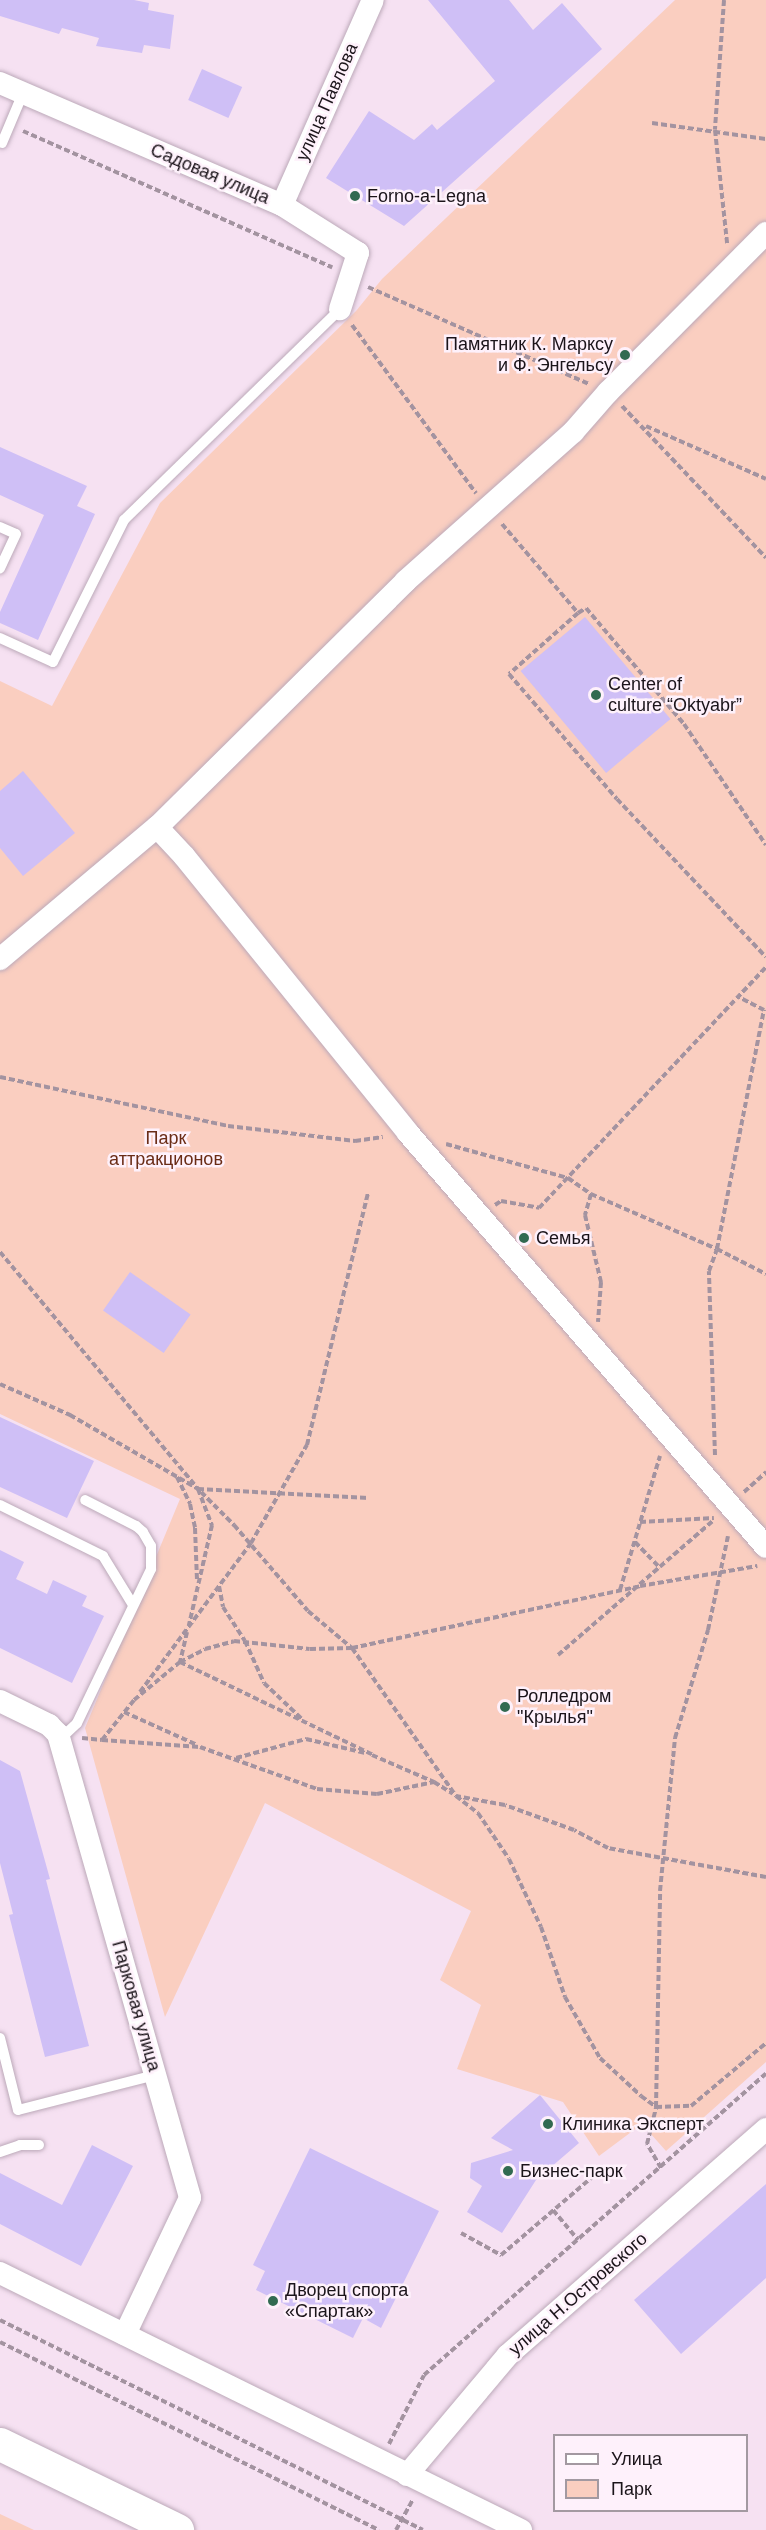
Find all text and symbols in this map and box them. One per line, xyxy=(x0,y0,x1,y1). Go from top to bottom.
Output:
street label: улица Павлова xyxy=(291,40,363,164)
street label: Садовая улица xyxy=(147,139,273,209)
place label: Forno-a-Legna xyxy=(367,185,486,207)
marker: Forno-a-Legna xyxy=(348,189,362,203)
place label: Памятник К. Марксу и Ф. Энгельсу xyxy=(445,334,613,376)
marker: Памятник К. Марксу и Ф. Энгельсу xyxy=(618,348,632,362)
place label: Center of culture “Oktyabr” xyxy=(608,674,742,716)
marker: Center of culture “Oktyabr” xyxy=(589,688,603,702)
park label: Парк аттракционов xyxy=(109,1128,223,1170)
place label: Семья xyxy=(536,1227,591,1249)
marker: Семья xyxy=(517,1231,531,1245)
place label: Ролледром "Крылья" xyxy=(517,1686,611,1728)
marker: Ролледром "Крылья" xyxy=(498,1700,512,1714)
street label: Парковая улица xyxy=(107,1938,165,2074)
place label: Клиника Эксперт xyxy=(562,2113,704,2135)
marker: Клиника Эксперт xyxy=(539,2115,557,2133)
place label: Бизнес-парк xyxy=(520,2160,623,2182)
marker: Бизнес-парк xyxy=(501,2164,515,2178)
street label: улица Н.Островского xyxy=(504,2228,652,2360)
place label: Дворец спорта «Спартак» xyxy=(285,2280,408,2322)
marker: Дворец спорта «Спартак» xyxy=(266,2294,280,2308)
legend xyxy=(553,2434,748,2512)
text: Улица xyxy=(611,2449,662,2469)
text: Парк xyxy=(611,2479,652,2499)

